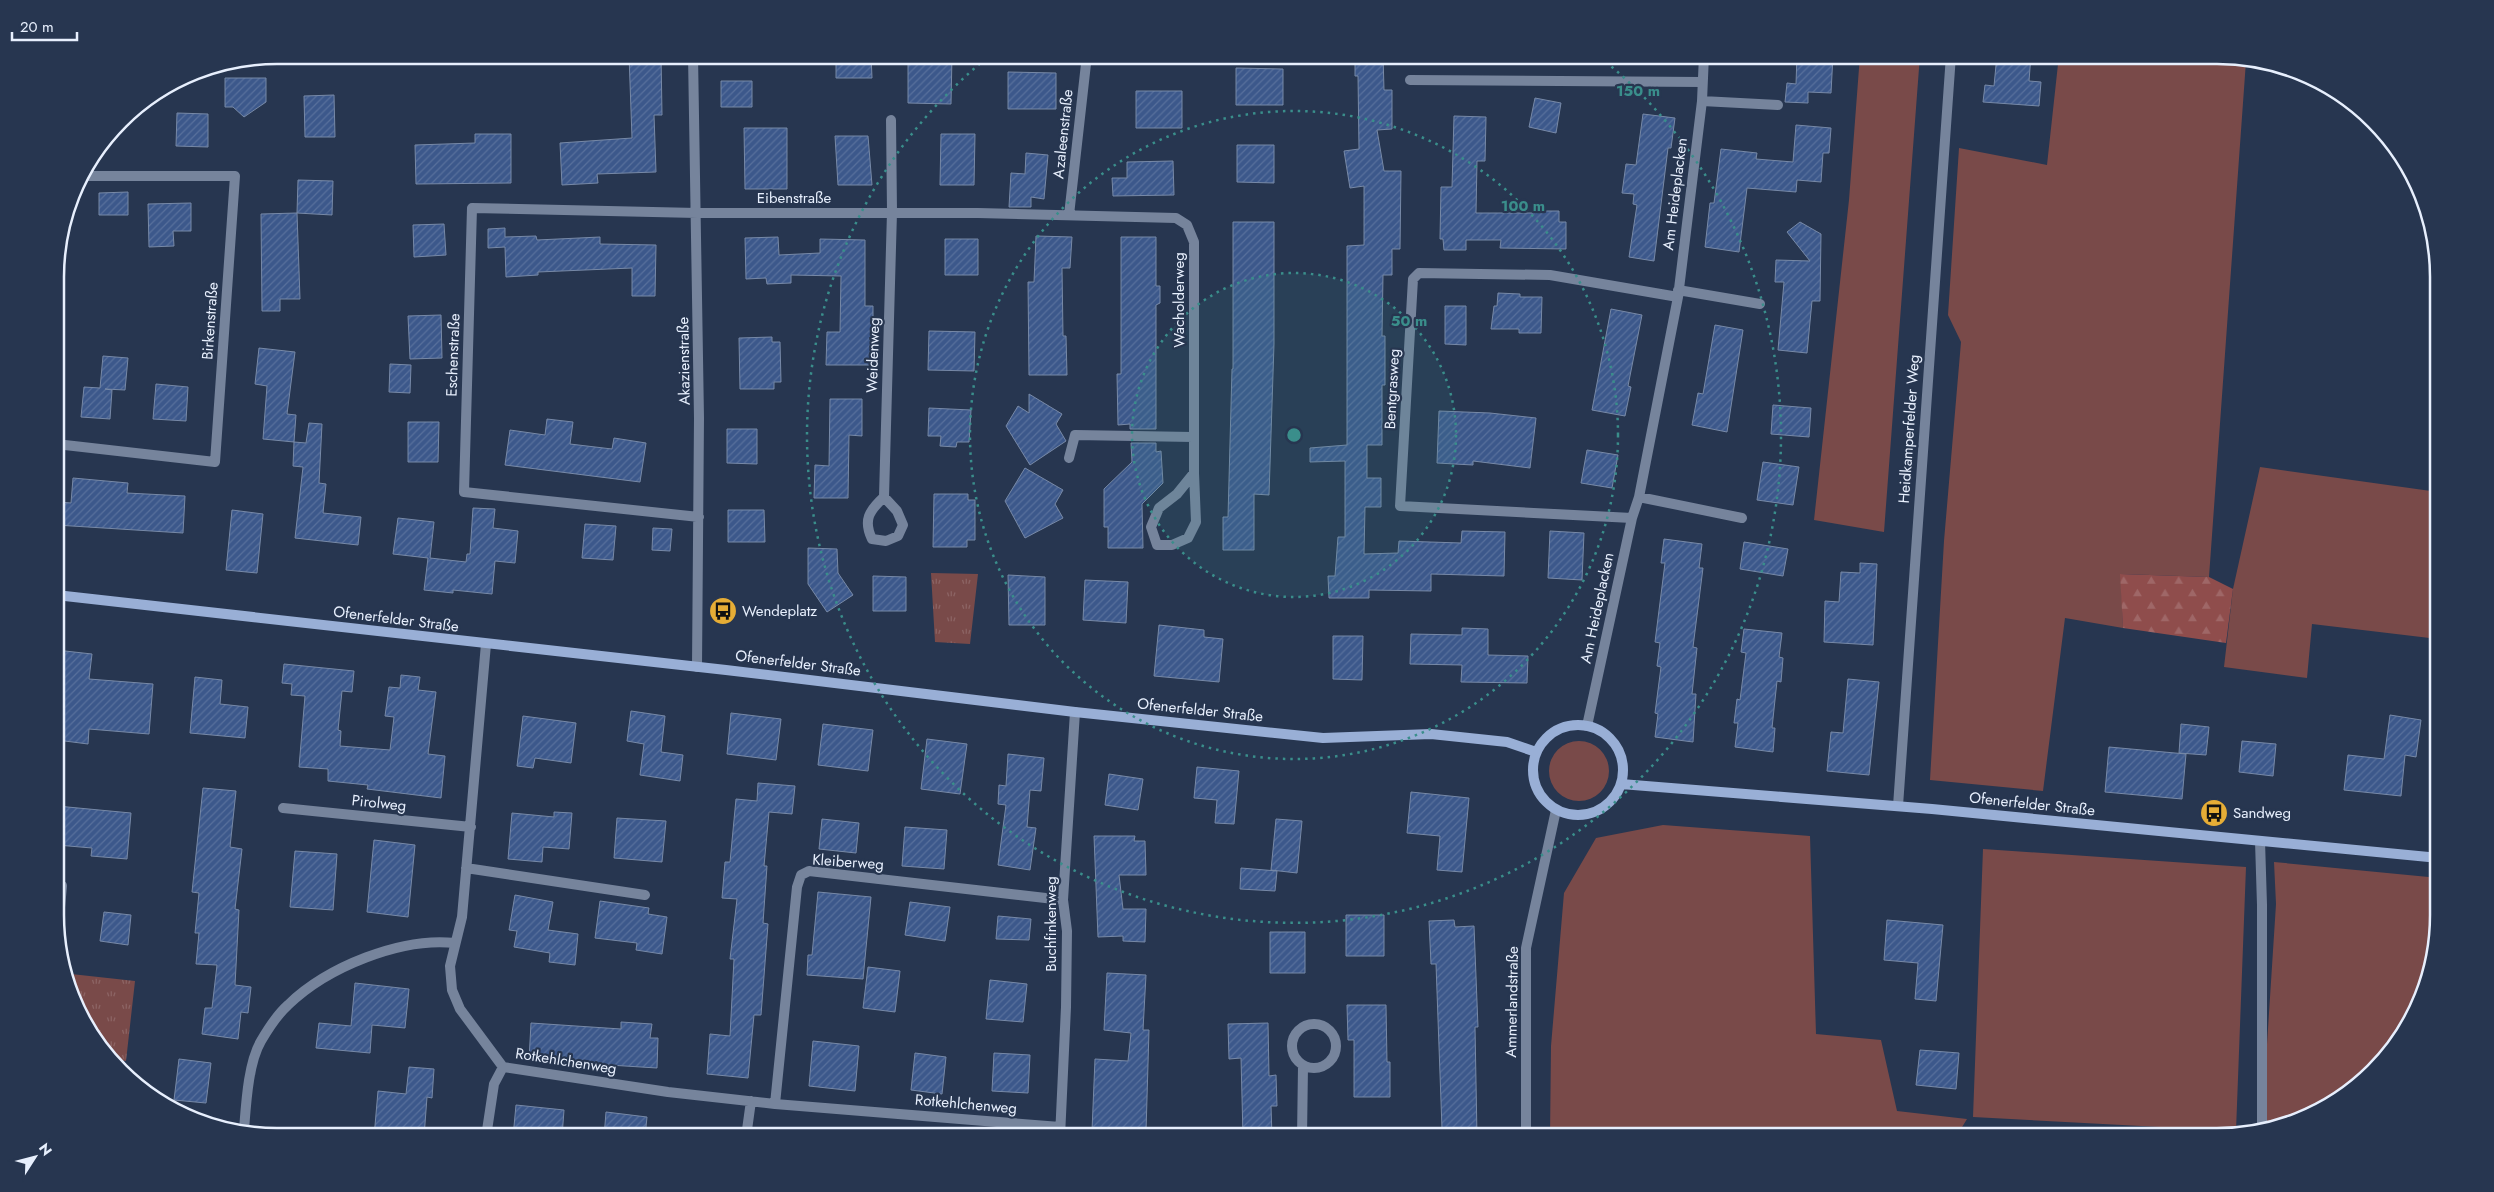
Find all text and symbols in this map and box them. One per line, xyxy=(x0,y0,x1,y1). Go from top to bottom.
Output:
scale bar xyxy=(12,10,78,42)
text: 20 m xyxy=(20,16,54,38)
text: 150 m xyxy=(1616,80,1660,102)
street label: Azaleenstraße xyxy=(1047,88,1079,180)
street label: Am Heideplacken xyxy=(1657,137,1693,251)
street label: Eibenstraße xyxy=(757,187,832,209)
text: 100 m xyxy=(1501,195,1545,217)
street label: Wacholderweg xyxy=(1168,252,1190,348)
street label: Birkenstraße xyxy=(196,281,224,360)
text: 50 m xyxy=(1391,310,1427,332)
street label: Eschenstraße xyxy=(441,313,465,397)
street label: Akazienstraße xyxy=(672,316,696,405)
street label: Weidenweg xyxy=(861,317,885,393)
street label: Bentgrasweg xyxy=(1379,348,1405,430)
street label: Heidkamperfelder Weg xyxy=(1893,354,1925,504)
centre of rings xyxy=(1285,426,1303,444)
street label: Am Heideplacken xyxy=(1574,550,1620,666)
bus stop icon: Wendeplatz xyxy=(708,596,738,626)
street label: Ofenerfelder Straße xyxy=(332,600,460,638)
place label: Wendeplatz xyxy=(742,600,817,622)
street label: Ofenerfelder Straße xyxy=(734,644,862,682)
street label: Ofenerfelder Straße xyxy=(1136,692,1264,728)
street label: Ofenerfelder Straße xyxy=(1968,786,2096,822)
street label: Pirolweg xyxy=(351,789,407,817)
bus stop icon: Sandweg xyxy=(2199,798,2229,828)
place label: Sandweg xyxy=(2233,802,2291,824)
street label: Kleiberweg xyxy=(811,849,885,875)
street label: Buchfinkenweg xyxy=(1040,876,1062,972)
street label: Ammerlandstraße xyxy=(1500,946,1524,1058)
street label: Rotkehlchenweg xyxy=(514,1042,618,1080)
street label: Rotkehlchenweg xyxy=(914,1089,1018,1119)
north arrow xyxy=(10,1132,60,1182)
text: N xyxy=(34,1139,57,1160)

